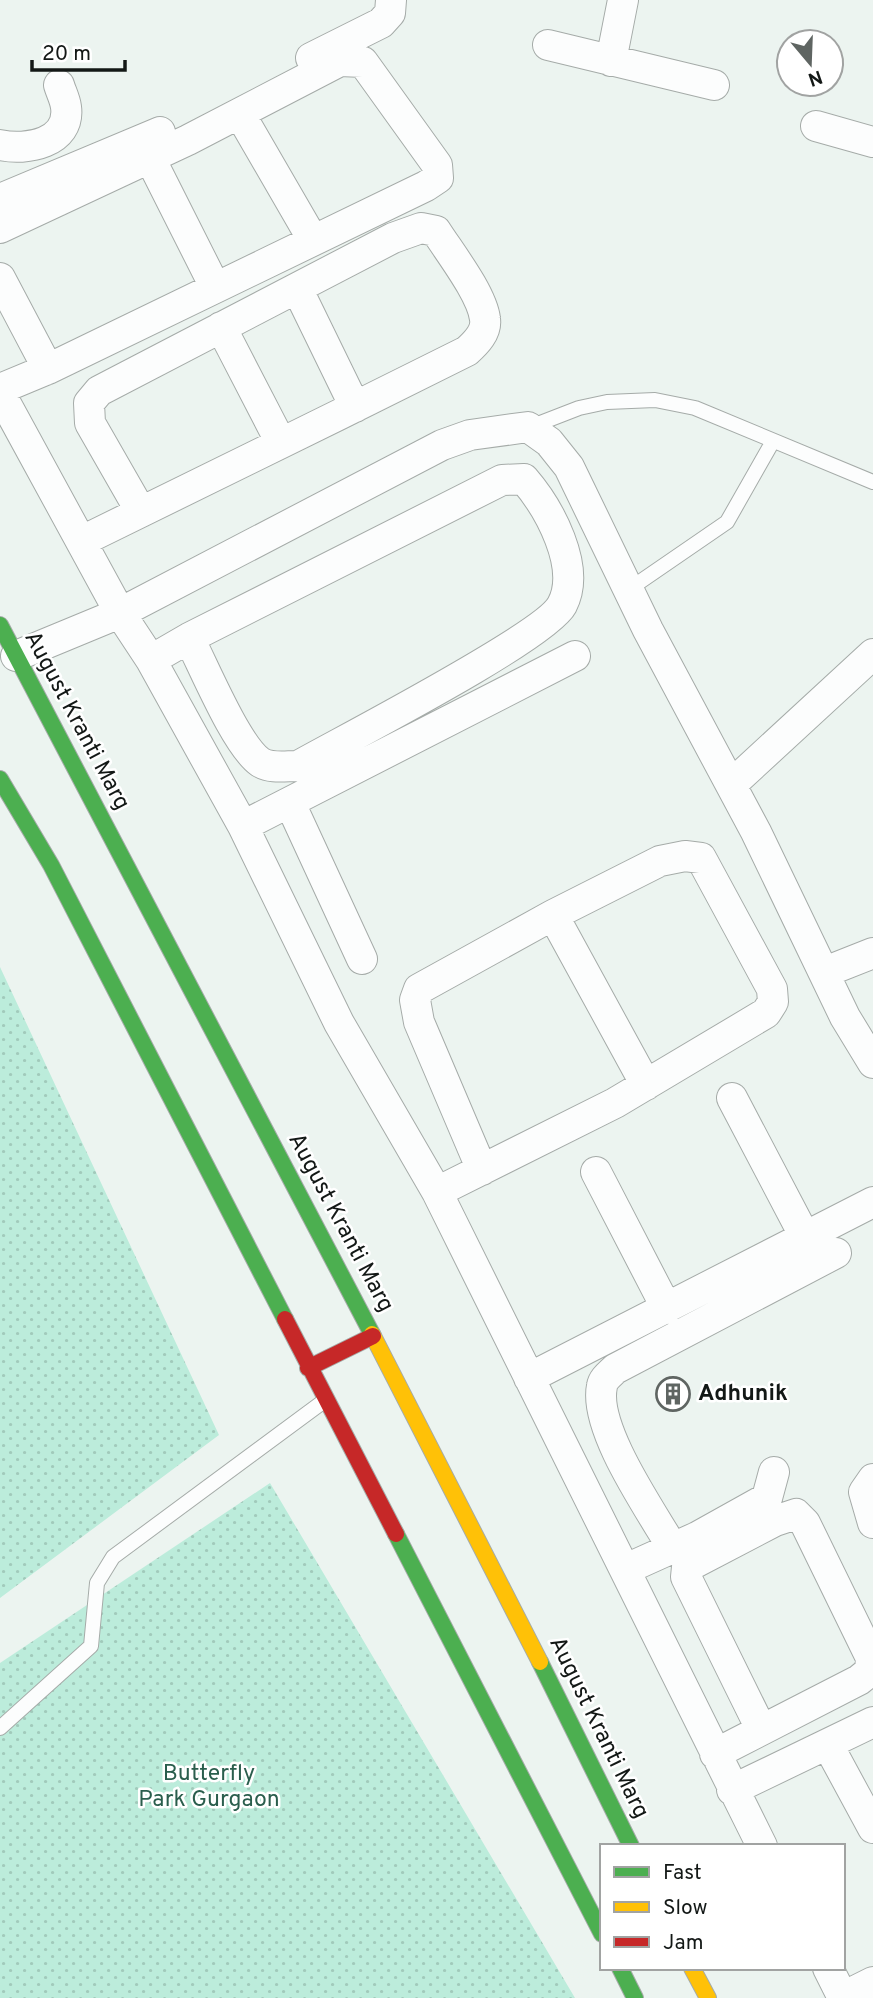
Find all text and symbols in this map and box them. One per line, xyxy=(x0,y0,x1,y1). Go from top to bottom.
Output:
scale bar xyxy=(32,28,124,72)
north arrow xyxy=(775,28,845,98)
text: 20 m xyxy=(42,41,91,68)
text: N xyxy=(805,64,825,91)
street label: August Kranti Marg xyxy=(17,627,135,815)
street label: August Kranti Marg xyxy=(281,1129,399,1317)
building icon: Adhunik xyxy=(654,1375,692,1413)
place label: Adhunik xyxy=(698,1380,788,1409)
street label: August Kranti Marg xyxy=(541,1632,655,1824)
park label: Butterfly Park Gurgaon xyxy=(138,1760,280,1815)
legend xyxy=(600,1844,845,1970)
text: Fast xyxy=(663,1860,702,1887)
text: Slow xyxy=(663,1895,708,1922)
text: Jam xyxy=(663,1930,704,1957)

